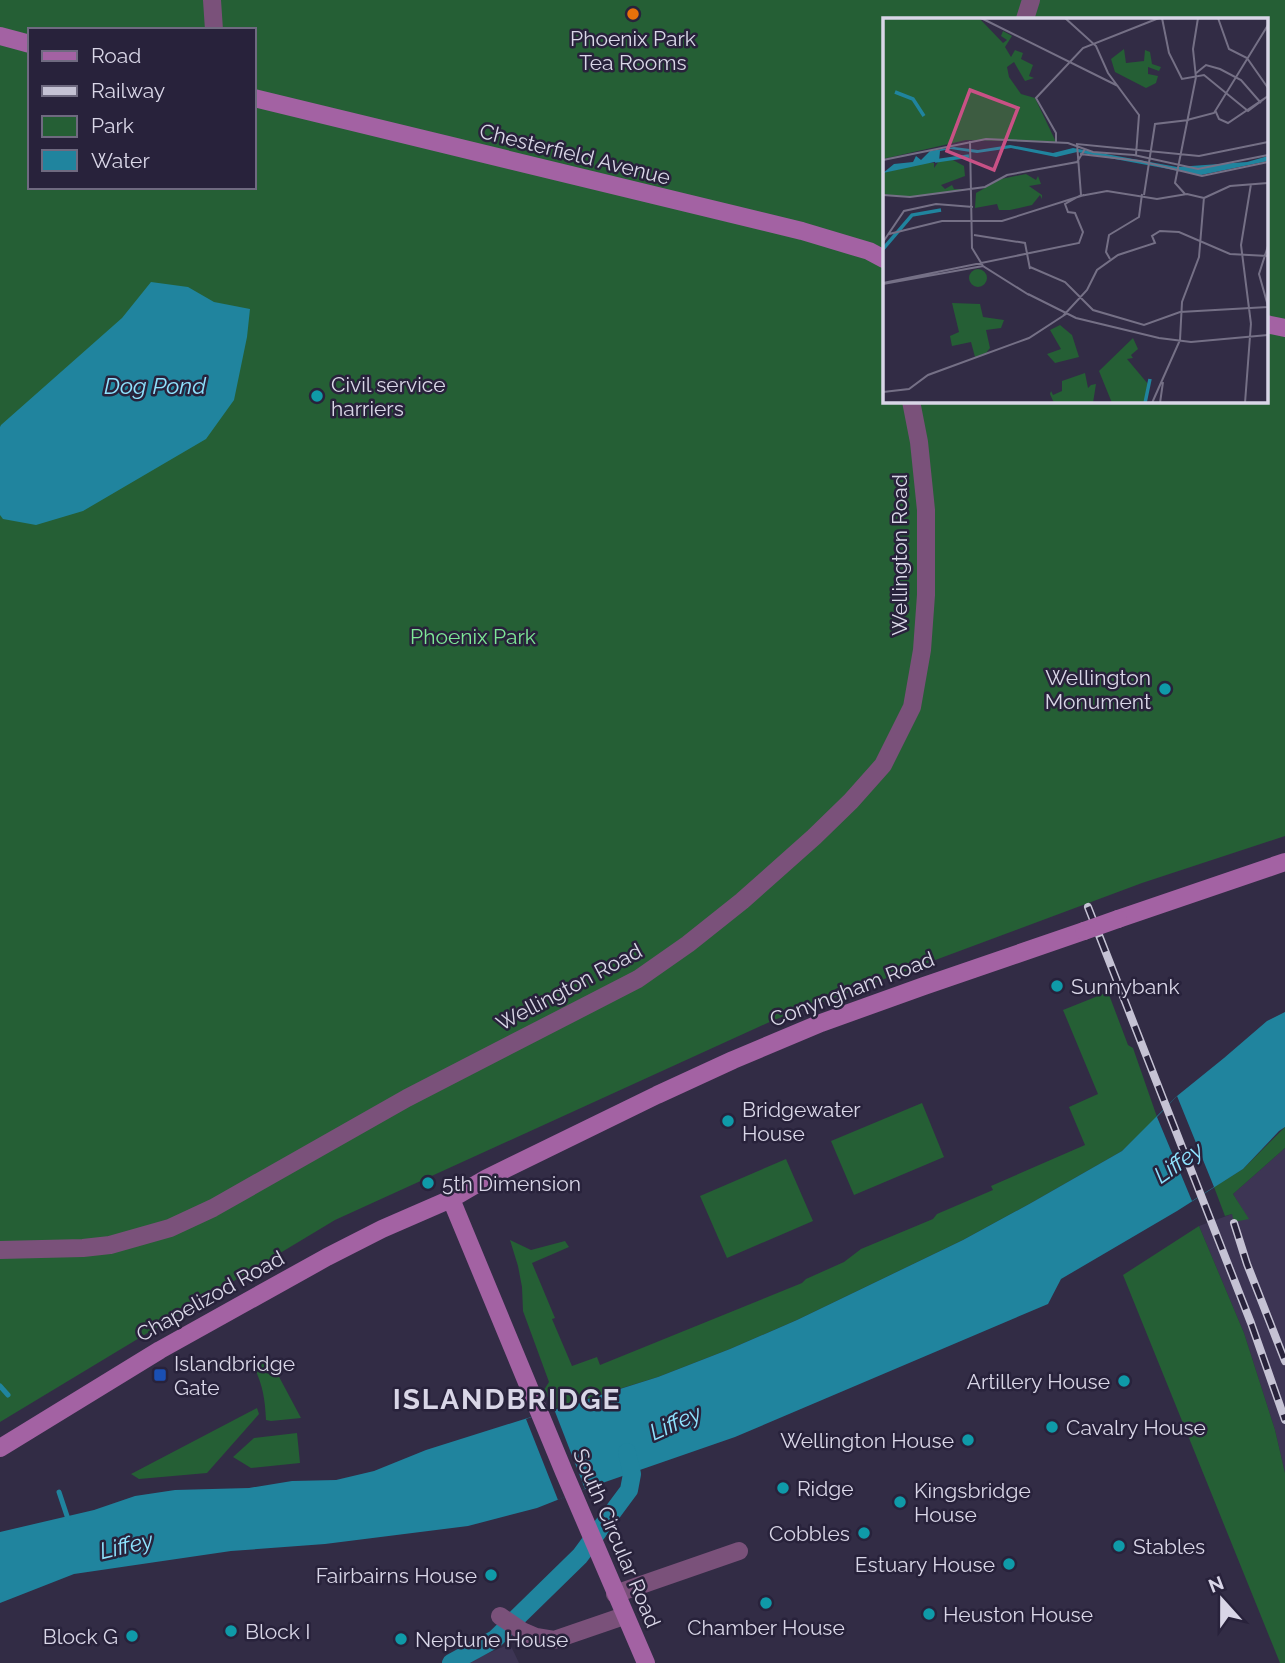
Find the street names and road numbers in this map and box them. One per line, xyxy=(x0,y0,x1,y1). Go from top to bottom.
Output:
street label: Chesterfield Avenue xyxy=(477,118,673,190)
street label: Wellington Road xyxy=(887,474,912,636)
street label: Wellington Road xyxy=(492,938,646,1036)
street label: Conyngham Road xyxy=(766,946,938,1032)
street label: Chapelizod Road xyxy=(132,1245,288,1347)
street label: South Circular Road xyxy=(568,1445,666,1631)

